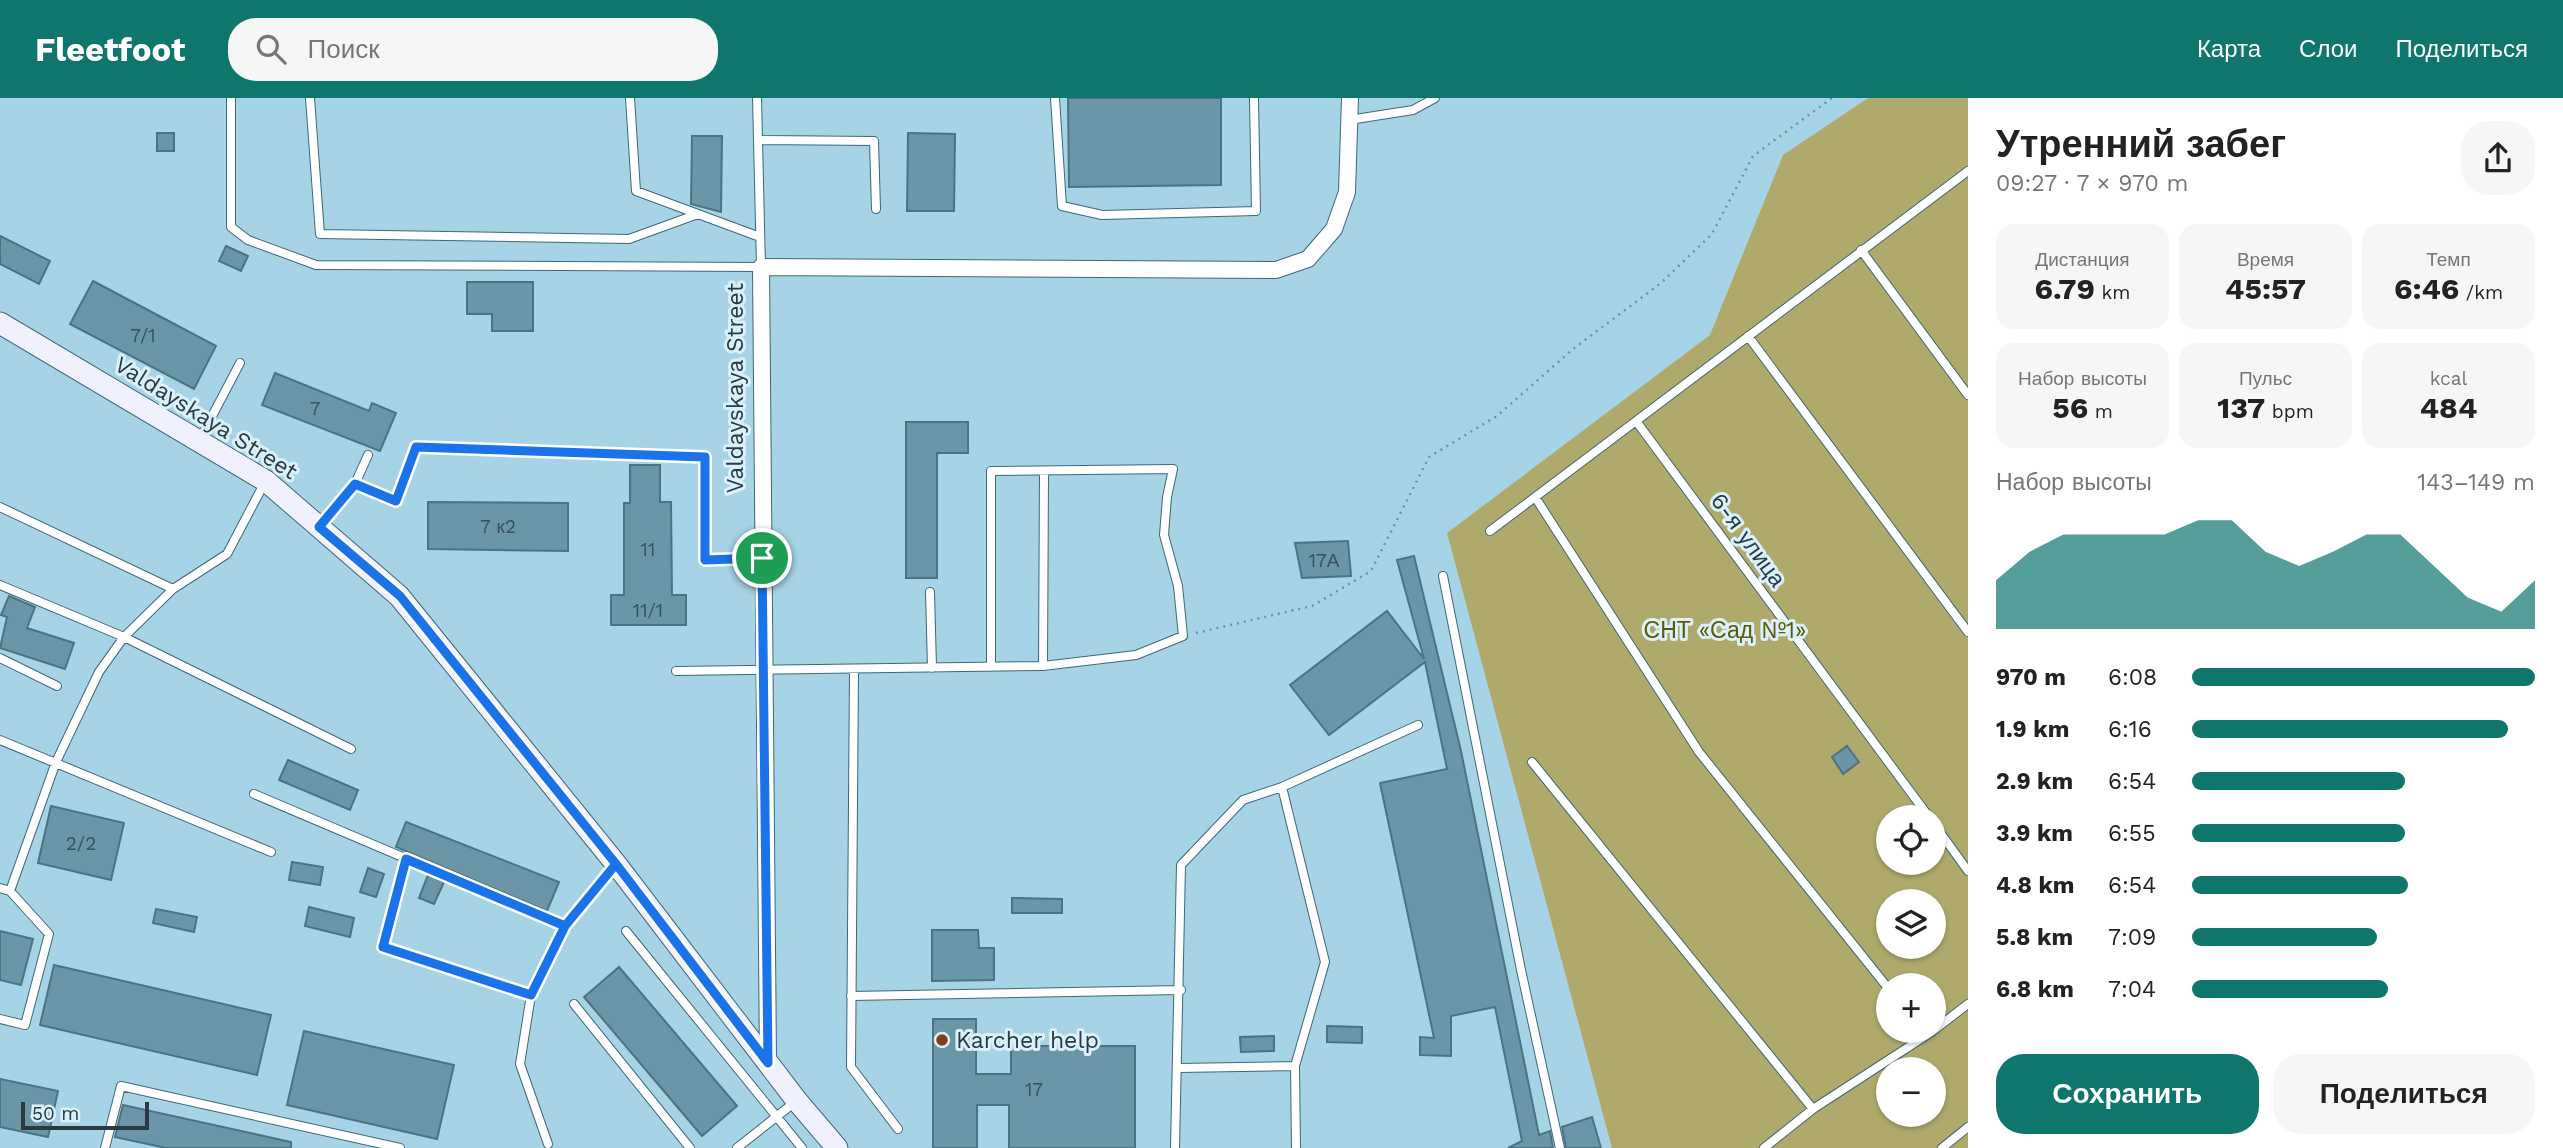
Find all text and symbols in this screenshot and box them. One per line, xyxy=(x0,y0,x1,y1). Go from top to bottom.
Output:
search box xyxy=(228,18,718,81)
text: Fleetfoot xyxy=(35,30,186,69)
icon: search xyxy=(252,30,290,68)
text: Поиск xyxy=(308,34,380,64)
text: Карта xyxy=(2197,35,2261,63)
text: Слои xyxy=(2299,35,2357,63)
text: Поделиться xyxy=(2395,35,2528,63)
button: share xyxy=(2461,121,2535,195)
text: Утренний забег xyxy=(1996,122,2286,166)
text: 09:27 · 7 × 970 m xyxy=(1996,170,2188,197)
text: Дистанция xyxy=(2035,248,2130,271)
text: Время xyxy=(2237,248,2294,271)
text: Темп xyxy=(2426,248,2471,271)
text: 6.79 xyxy=(2035,271,2095,306)
text: 45:57 xyxy=(2225,271,2306,306)
text: 6:46 xyxy=(2394,271,2459,306)
text: km xyxy=(2095,281,2130,304)
text: /km xyxy=(2459,281,2503,304)
street label: Valdayskaya Street xyxy=(722,282,749,493)
house number: 7/1 xyxy=(130,324,156,347)
street label: Valdayskaya Street xyxy=(110,351,303,485)
text: Набор высоты xyxy=(2018,367,2147,390)
text: Пульс xyxy=(2239,367,2292,390)
text: kcal xyxy=(2430,367,2467,390)
text: 56 xyxy=(2052,390,2088,425)
text: 137 xyxy=(2217,390,2265,425)
text: 484 xyxy=(2420,390,2477,425)
house number: 7 xyxy=(310,397,320,420)
text: m xyxy=(2088,400,2113,423)
text: bpm xyxy=(2265,400,2314,423)
text: Набор высоты xyxy=(1996,469,2152,496)
text: 143–149 m xyxy=(2417,469,2535,496)
street label: 6-я улица xyxy=(1705,488,1791,592)
house number: 7 к2 xyxy=(480,515,516,538)
pin xyxy=(732,528,792,588)
house number: 11 xyxy=(641,538,655,561)
icon: arrive xyxy=(743,539,781,577)
house number: 17А xyxy=(1309,549,1340,572)
house number: 11/1 xyxy=(633,599,663,622)
park label: СНТ «Сад №1» xyxy=(1644,617,1806,644)
text: 970 m xyxy=(1996,664,2066,691)
text: 6:08 xyxy=(2108,664,2157,691)
text: 1.9 km xyxy=(1996,716,2069,743)
text: 6:16 xyxy=(2108,716,2152,743)
text: 2.9 km xyxy=(1996,768,2073,795)
text: 6:54 xyxy=(2108,768,2156,795)
map controls xyxy=(1876,805,1946,1127)
button: locate xyxy=(1876,805,1946,875)
text: 3.9 km xyxy=(1996,820,2073,847)
text: 6:55 xyxy=(2108,820,2156,847)
house number: 2/2 xyxy=(66,832,96,855)
text: 4.8 km xyxy=(1996,872,2074,899)
text: 6:54 xyxy=(2108,872,2156,899)
button: layers xyxy=(1876,889,1946,959)
text: 5.8 km xyxy=(1996,924,2073,951)
text: 7:09 xyxy=(2108,924,2156,951)
button: + xyxy=(1876,973,1946,1043)
text: 6.8 km xyxy=(1996,976,2074,1003)
text: 7:04 xyxy=(2108,976,2156,1003)
place label: Karcher help xyxy=(956,1027,1099,1054)
marker: Karcher help xyxy=(934,1032,950,1048)
button: Сохранить xyxy=(1996,1054,2259,1134)
button: Поделиться xyxy=(2273,1054,2535,1134)
button: − xyxy=(1876,1057,1946,1127)
house number: 17 xyxy=(1025,1078,1043,1101)
scale bar xyxy=(21,1099,149,1131)
text: 50 m xyxy=(32,1102,79,1125)

